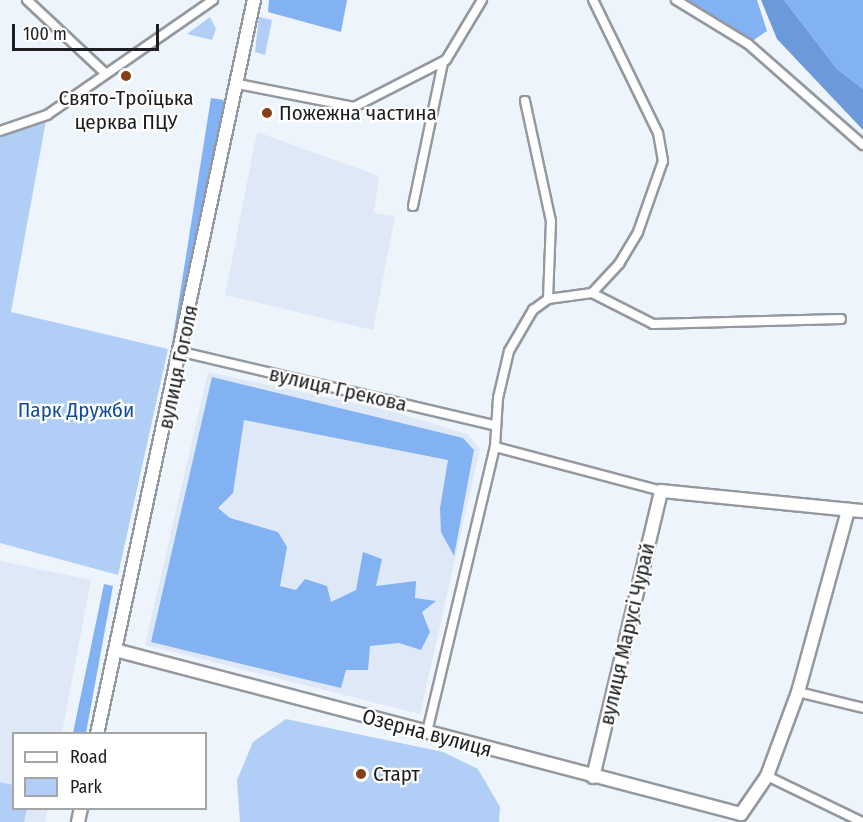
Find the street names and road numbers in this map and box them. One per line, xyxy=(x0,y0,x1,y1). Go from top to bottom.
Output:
street label: вулиця Гоголя xyxy=(153,303,203,431)
street label: вулиця Грекова xyxy=(267,361,409,417)
street label: вулиця Марусі Чурай xyxy=(594,540,660,728)
street label: Озерна вулиця xyxy=(359,704,495,762)

